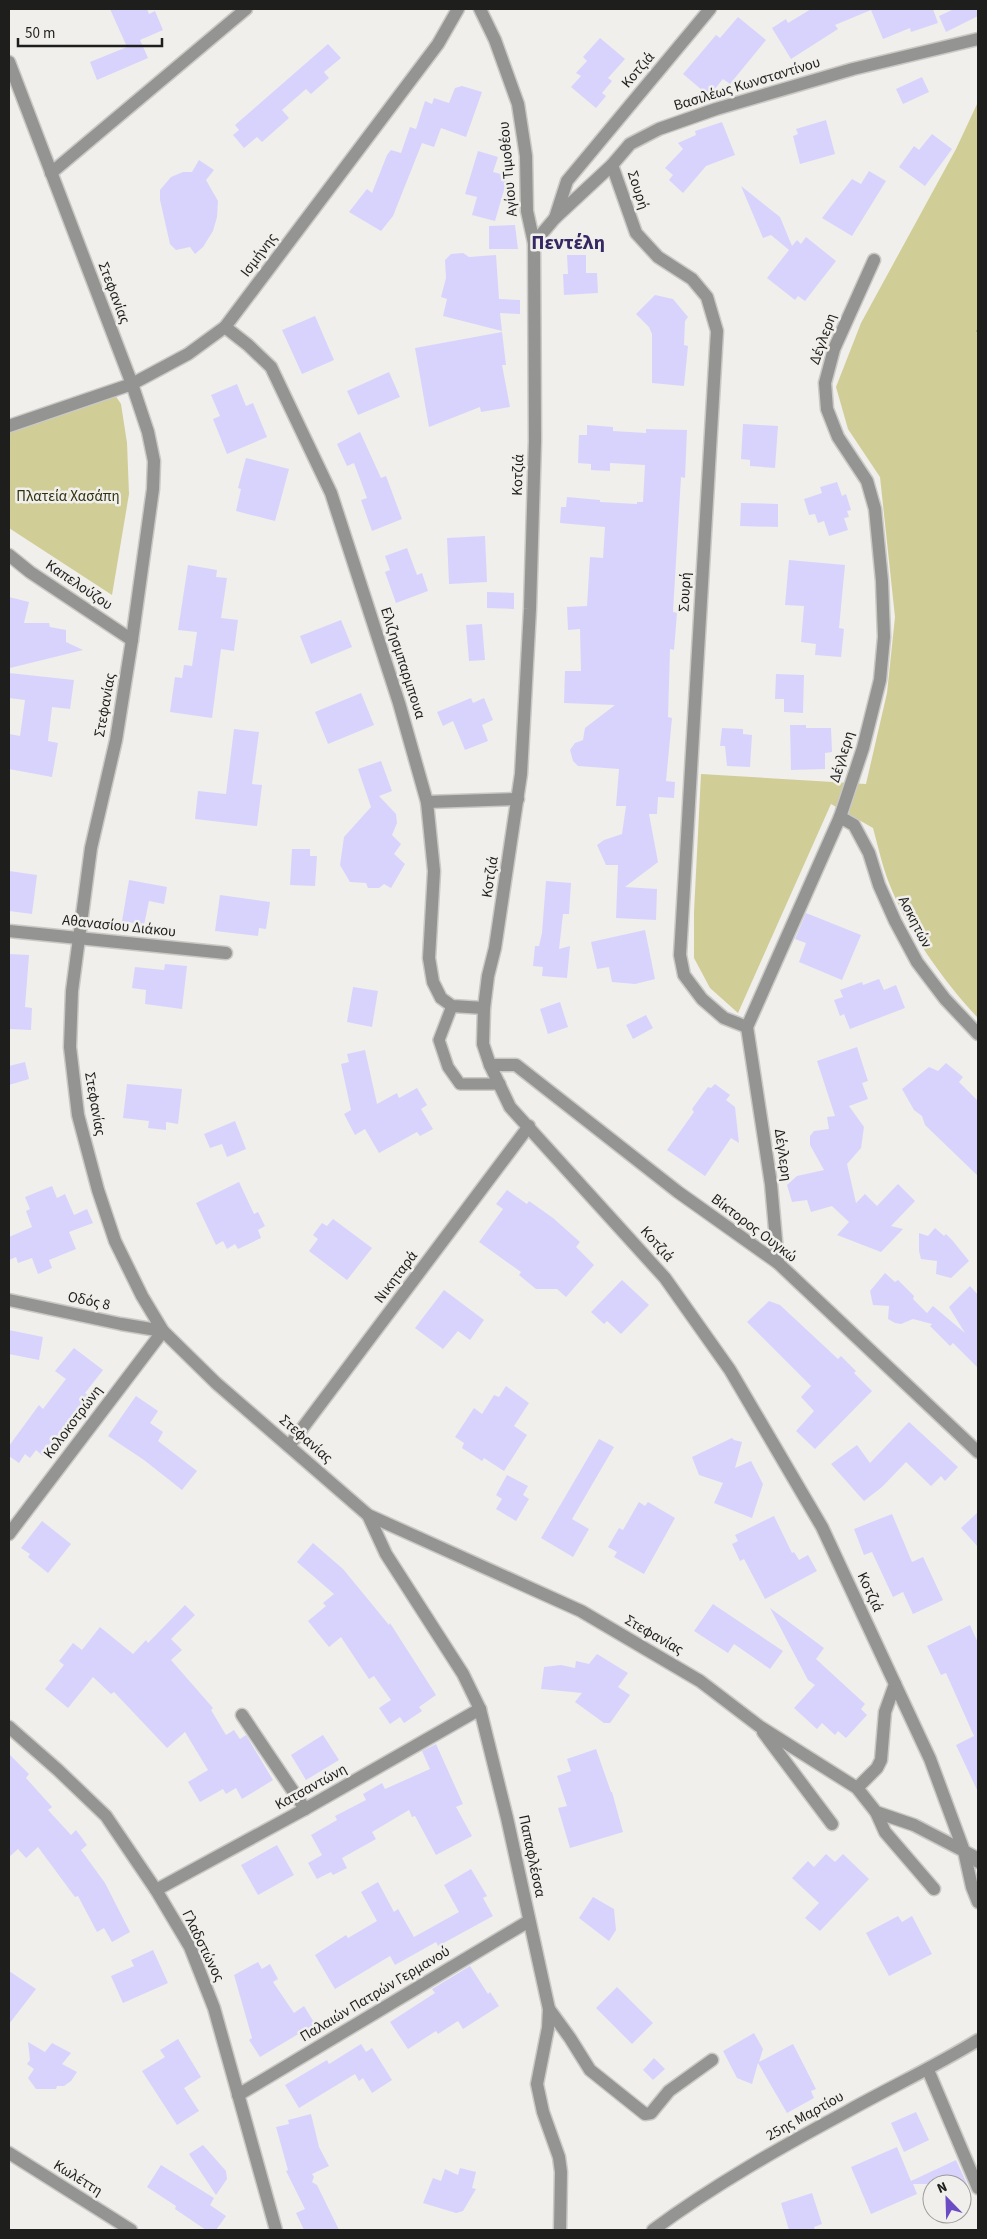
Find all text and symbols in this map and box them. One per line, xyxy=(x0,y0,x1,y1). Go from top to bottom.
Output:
scale bar xyxy=(18,15,161,47)
text: 50 m xyxy=(25,23,55,44)
street label: Κοτζιά xyxy=(617,47,660,93)
street label: Βασιλέως Κωνσταντίνου xyxy=(671,52,823,116)
street label: Αγίου Τιμοθέου xyxy=(493,120,523,218)
street label: Σουρή xyxy=(622,168,654,212)
street label: Ισμήνης xyxy=(235,228,283,281)
district label: Πεντέλη xyxy=(531,229,605,257)
street label: Στεφανίας xyxy=(93,259,136,327)
street label: Δέγλερη xyxy=(804,311,842,367)
street label: Κοτζιά xyxy=(507,453,529,496)
park label: Πλατεία Χασάπη xyxy=(16,486,120,507)
street label: Καπελούζου xyxy=(41,555,117,615)
street label: Σουρή xyxy=(673,572,697,612)
street label: Ελιζησμπαρμπουα xyxy=(375,604,431,722)
street label: Στεφανίας xyxy=(89,671,121,739)
street label: Δέγλερη xyxy=(824,729,860,785)
street label: Κοτζιά xyxy=(476,854,504,899)
street label: Ασκητών xyxy=(893,892,937,952)
street label: Αθανασίου Διάκου xyxy=(61,910,177,942)
street label: Στεφανίας xyxy=(79,1070,111,1138)
street label: Δέγλερη xyxy=(769,1127,797,1183)
street label: Βίκτορος Ουγκώ xyxy=(707,1189,801,1267)
street label: Κοτζιά xyxy=(635,1222,679,1267)
street label: Νικηταρά xyxy=(369,1246,423,1308)
street label: Οδός 8 xyxy=(66,1286,112,1316)
street label: Κολοκοτρώνη xyxy=(38,1381,108,1463)
street label: Στεφανίας xyxy=(275,1410,338,1469)
street label: Κοτζιά xyxy=(852,1569,889,1616)
street label: Στεφανίας xyxy=(621,1610,688,1661)
street label: Κατσαντώνη xyxy=(271,1759,351,1815)
street label: Παπαφλέσσα xyxy=(513,1813,551,1900)
street label: Γλαδστώνος xyxy=(177,1906,230,1986)
street label: Παλαιών Πατρών Γερμανού xyxy=(296,1941,454,2047)
street label: 25ης Μαρτίου xyxy=(762,2086,848,2146)
street label: Κωλέττη xyxy=(49,2155,107,2201)
north arrow xyxy=(922,2174,972,2224)
text: N xyxy=(934,2177,951,2199)

